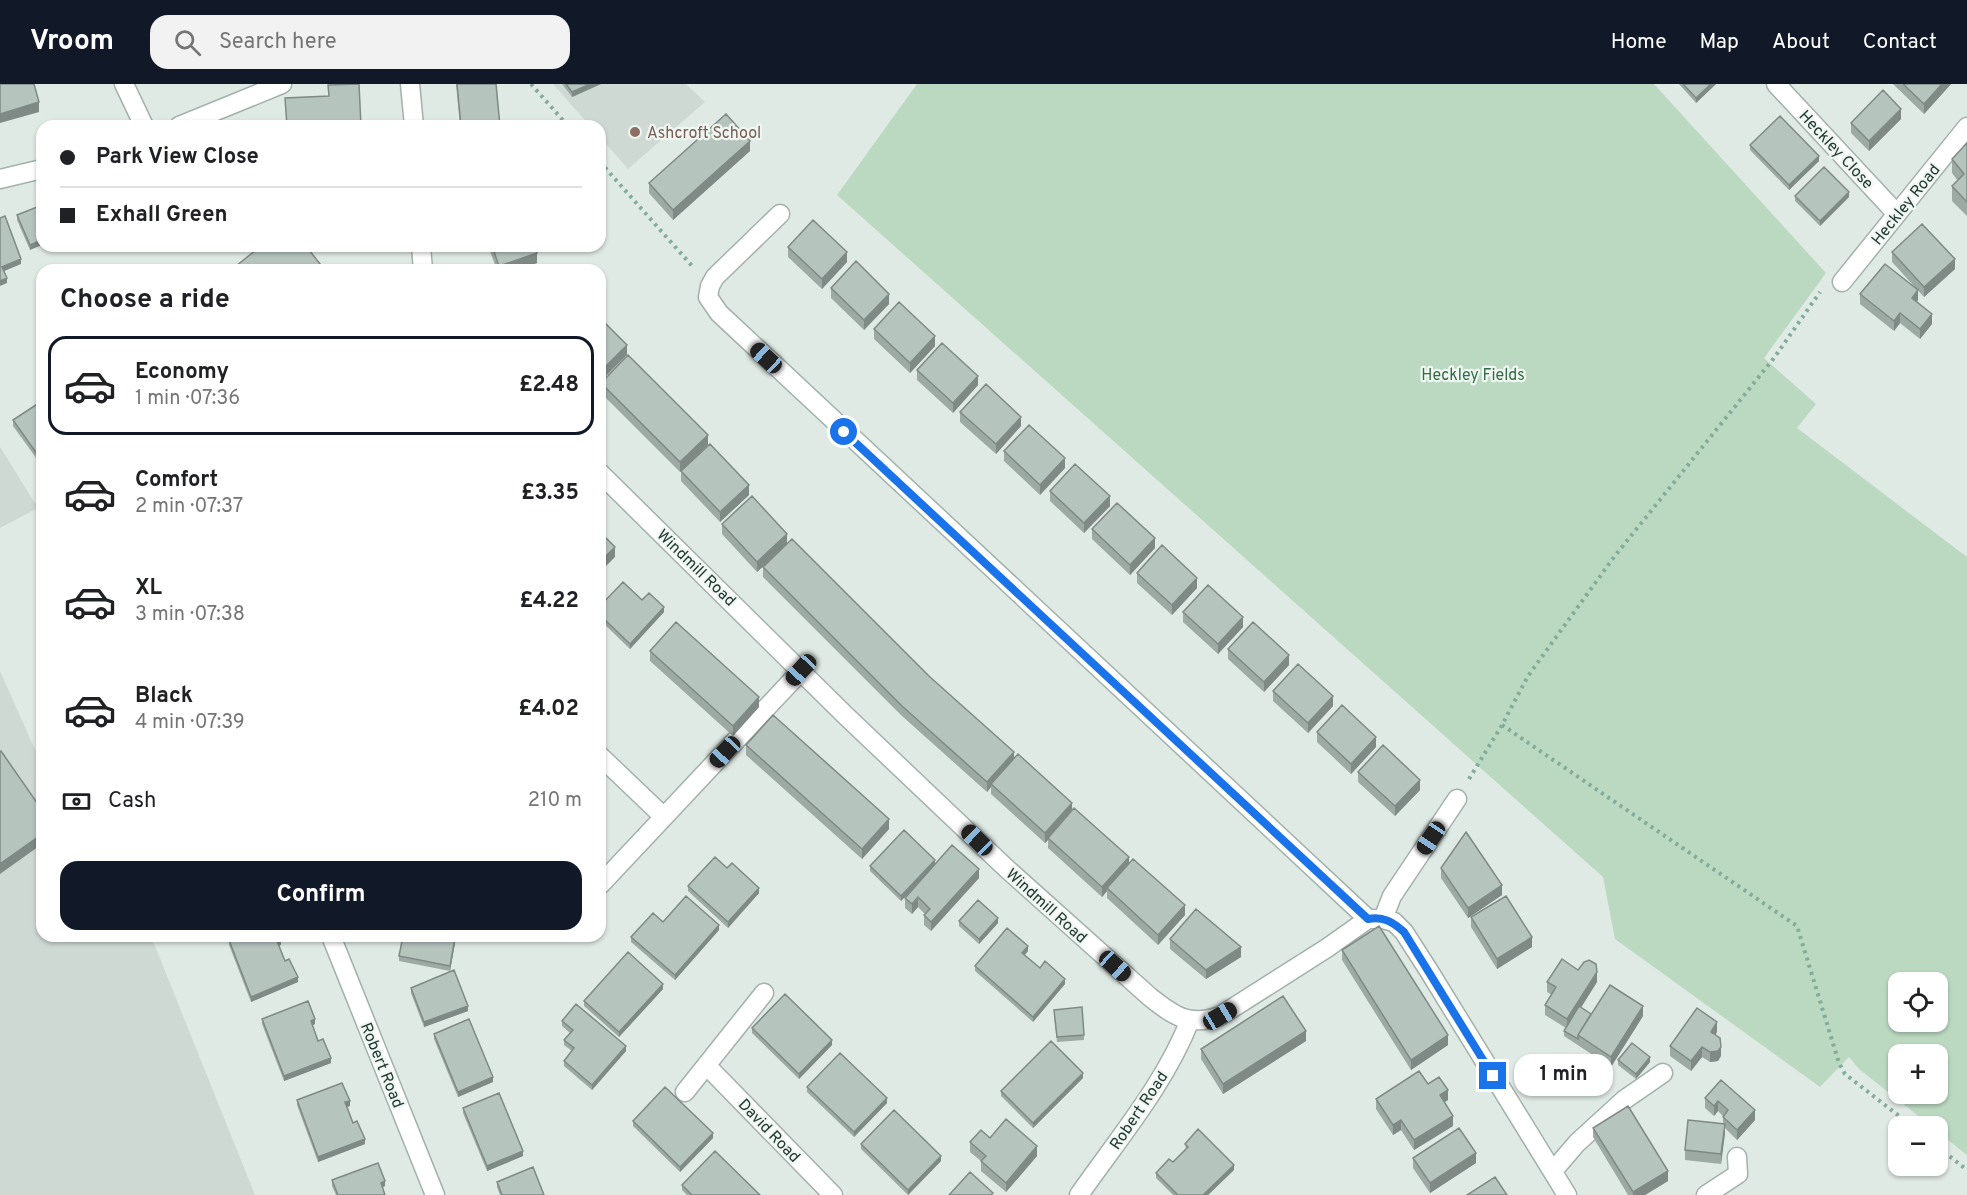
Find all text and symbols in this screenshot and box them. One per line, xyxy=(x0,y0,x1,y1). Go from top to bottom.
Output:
search box xyxy=(150,15,570,69)
text: Vroom xyxy=(30,24,114,60)
icon: search xyxy=(171,26,204,59)
text: Search here xyxy=(219,29,337,56)
text: Home xyxy=(1611,29,1667,56)
text: Map xyxy=(1700,29,1739,56)
text: About xyxy=(1772,29,1830,56)
text: Contact xyxy=(1863,29,1937,56)
street label: Heckley Close xyxy=(1794,107,1877,194)
place label: Ashcroft School xyxy=(647,124,761,144)
marker: Ashcroft School xyxy=(628,125,642,139)
text: Park View Close xyxy=(96,144,259,171)
street label: Heckley Road xyxy=(1868,161,1945,250)
text: Exhall Green xyxy=(96,202,228,229)
text: Choose a ride xyxy=(60,283,230,317)
car xyxy=(747,339,785,377)
icon: car xyxy=(63,359,117,413)
text: Economy xyxy=(135,359,229,386)
park label: Heckley Fields xyxy=(1421,366,1525,386)
text: £2.48 xyxy=(519,372,579,399)
text: 1 min · 07:36 xyxy=(135,386,240,412)
route start xyxy=(830,418,857,445)
icon: car xyxy=(63,467,117,521)
text: Comfort xyxy=(135,467,218,494)
text: £3.35 xyxy=(521,480,579,507)
text: 2 min · 07:37 xyxy=(135,494,243,520)
street label: Windmill Road xyxy=(652,526,739,611)
icon: car xyxy=(63,575,117,629)
text: XL xyxy=(135,575,162,602)
text: £4.22 xyxy=(519,588,579,615)
text: 3 min · 07:38 xyxy=(135,602,245,628)
car xyxy=(782,651,820,689)
icon: car xyxy=(63,683,117,737)
text: Black xyxy=(135,683,193,710)
text: £4.02 xyxy=(518,696,579,723)
text: 4 min · 07:39 xyxy=(135,710,245,736)
car xyxy=(706,733,744,771)
icon: cash xyxy=(60,785,93,818)
text: Cash xyxy=(108,788,157,815)
text: 210 m xyxy=(528,788,582,814)
car xyxy=(1413,818,1449,858)
car xyxy=(958,821,996,859)
button: Confirm xyxy=(60,861,582,930)
street label: Windmill Road xyxy=(1001,865,1090,948)
car xyxy=(1096,947,1134,985)
map controls xyxy=(1888,972,1948,1176)
button: locate xyxy=(1888,972,1948,1032)
car xyxy=(1200,999,1240,1033)
street label: Robert Road xyxy=(355,1020,407,1111)
button: + xyxy=(1888,1044,1948,1104)
callout: 1 min xyxy=(1514,1055,1613,1097)
route end xyxy=(1479,1062,1506,1089)
text: 1 min xyxy=(1539,1062,1588,1088)
street label: Robert Road xyxy=(1106,1068,1173,1154)
street label: David Road xyxy=(733,1095,804,1167)
button: − xyxy=(1888,1116,1948,1176)

